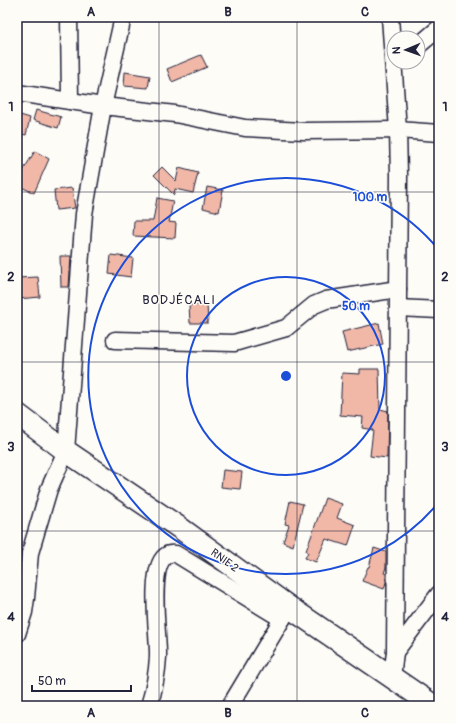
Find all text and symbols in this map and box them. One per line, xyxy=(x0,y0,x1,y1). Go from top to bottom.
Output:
text: A xyxy=(87,4,96,20)
text: B xyxy=(224,4,232,20)
text: C xyxy=(361,4,369,20)
north arrow xyxy=(386,30,426,70)
text: N xyxy=(390,46,403,54)
text: 1 xyxy=(8,99,14,115)
text: 1 xyxy=(442,99,448,115)
text: 100 m xyxy=(353,190,388,205)
text: 2 xyxy=(7,269,15,285)
text: 2 xyxy=(441,269,449,285)
district label: BODJÉCALI xyxy=(142,292,216,308)
text: 50 m xyxy=(342,299,370,314)
centre of rings xyxy=(279,369,293,383)
text: 3 xyxy=(7,439,15,455)
text: 3 xyxy=(441,439,449,455)
street label: RNIE 2 xyxy=(208,546,241,575)
text: 4 xyxy=(7,609,15,625)
text: 4 xyxy=(441,609,449,625)
scale bar xyxy=(32,667,131,693)
text: 50 m xyxy=(38,674,66,689)
text: A xyxy=(87,705,96,721)
text: B xyxy=(224,705,232,721)
text: C xyxy=(361,705,369,721)

